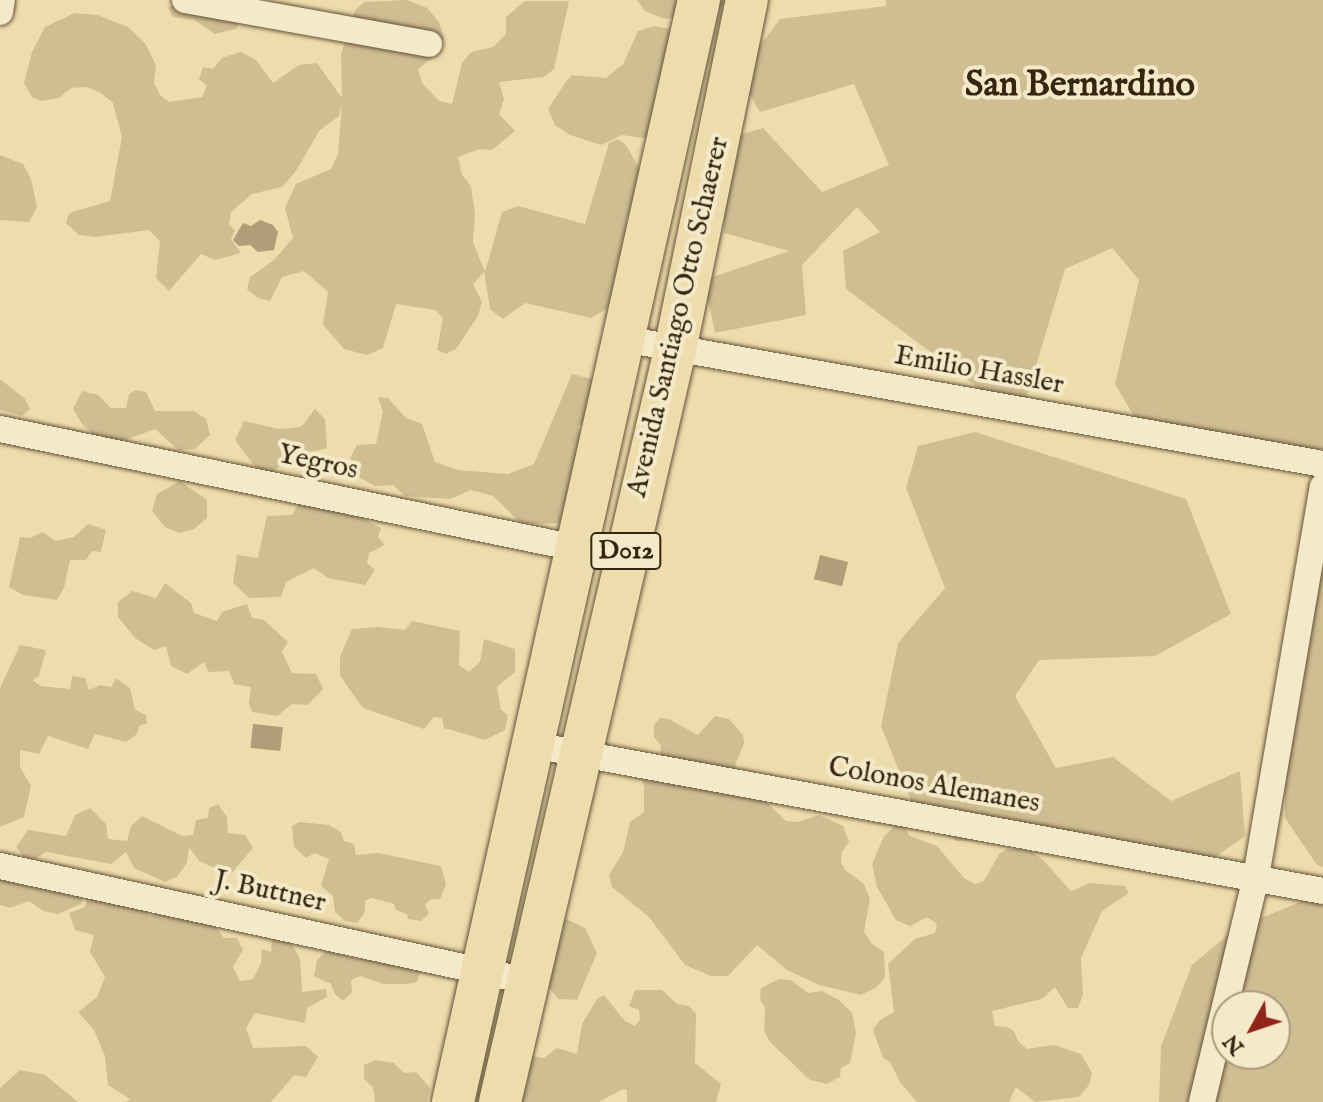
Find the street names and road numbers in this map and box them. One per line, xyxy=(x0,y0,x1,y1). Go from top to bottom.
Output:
street label: Avenida Santiago Otto Schaerer xyxy=(621,134,737,500)
street label: Emilio Hassler xyxy=(892,340,1066,402)
street label: Yegros xyxy=(275,438,361,488)
road number: D012 xyxy=(590,529,662,573)
street label: Colonos Alemanes xyxy=(826,751,1042,821)
street label: J. Buttner xyxy=(211,864,329,920)

